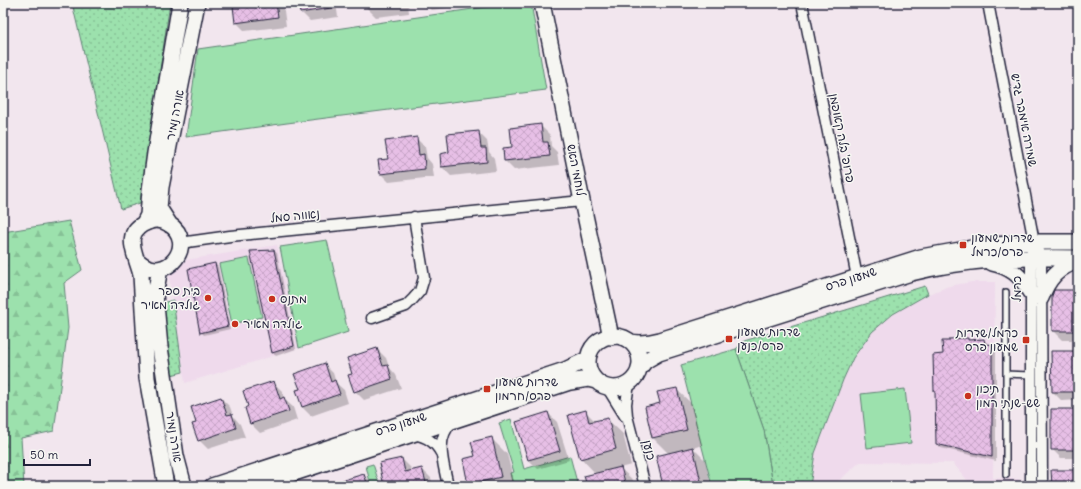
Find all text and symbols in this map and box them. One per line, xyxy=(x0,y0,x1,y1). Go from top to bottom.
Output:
street label: שמירה אימבר גדיש xyxy=(1008,72,1041,168)
street label: אורה נמיר xyxy=(162,88,187,142)
street label: פרופ' בלה קאופמן xyxy=(826,92,858,184)
street label: לוחמי האש xyxy=(564,143,589,198)
street label: נאווה סמל xyxy=(269,205,320,226)
place label: שדרות שמעון פרס/כרמל xyxy=(971,230,1035,259)
marker: שדרות שמעון פרס/כרמל xyxy=(958,240,968,250)
street label: שמעון פרס xyxy=(823,263,878,294)
street label: כרמל xyxy=(1009,276,1024,302)
place label: בית ספר גולדה מאיר xyxy=(141,283,200,312)
place label: מתנס xyxy=(280,291,307,306)
marker: בית ספר גולדה מאיר xyxy=(203,293,213,303)
marker: מתנס xyxy=(267,294,277,304)
place label: גולדה מאיר xyxy=(243,316,302,331)
marker: גולדה מאיר xyxy=(230,319,240,329)
place label: שדרות שמעון פרס/כנען xyxy=(737,324,801,353)
place label: כרמל/שדרות שמעון פרס xyxy=(955,325,1018,354)
marker: שדרות שמעון פרס/כנען xyxy=(724,334,734,344)
marker: כרמל/שדרות שמעון פרס xyxy=(1021,335,1031,345)
place label: שדרות שמעון פרס/חרמון xyxy=(495,374,559,404)
place label: תיכון שש-שנתי רמון xyxy=(976,381,1040,411)
marker: שדרות שמעון פרס/חרמון xyxy=(482,384,492,394)
marker: תיכון שש-שנתי רמון xyxy=(963,391,973,401)
street label: שמעון פרס xyxy=(373,408,428,439)
street label: אורה נמיר xyxy=(163,410,186,464)
street label: כנען xyxy=(640,438,659,462)
scale bar xyxy=(24,441,90,467)
text: 50 m xyxy=(30,447,59,462)

